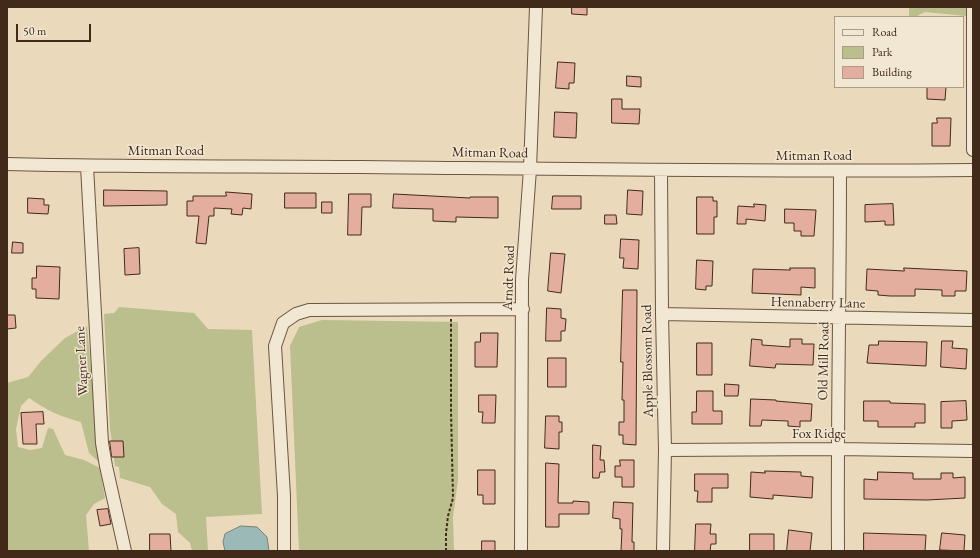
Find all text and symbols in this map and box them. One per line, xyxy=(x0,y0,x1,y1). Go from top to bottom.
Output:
scale bar xyxy=(18,16,93,42)
legend xyxy=(834,16,964,88)
text: 50 m xyxy=(23,23,46,39)
text: Road xyxy=(872,24,897,40)
text: Park xyxy=(872,44,892,60)
text: Building xyxy=(872,64,912,80)
street label: Mitman Road xyxy=(128,143,204,159)
street label: Mitman Road xyxy=(452,144,528,162)
street label: Mitman Road xyxy=(776,148,852,164)
street label: Arndt Road xyxy=(499,245,519,311)
street label: Hennaberry Lane xyxy=(770,294,866,312)
street label: Apple Blossom Road xyxy=(639,304,657,418)
street label: Old Mill Road xyxy=(815,321,833,401)
street label: Wagner Lane xyxy=(72,326,92,396)
street label: Fox Ridge xyxy=(792,426,846,442)

